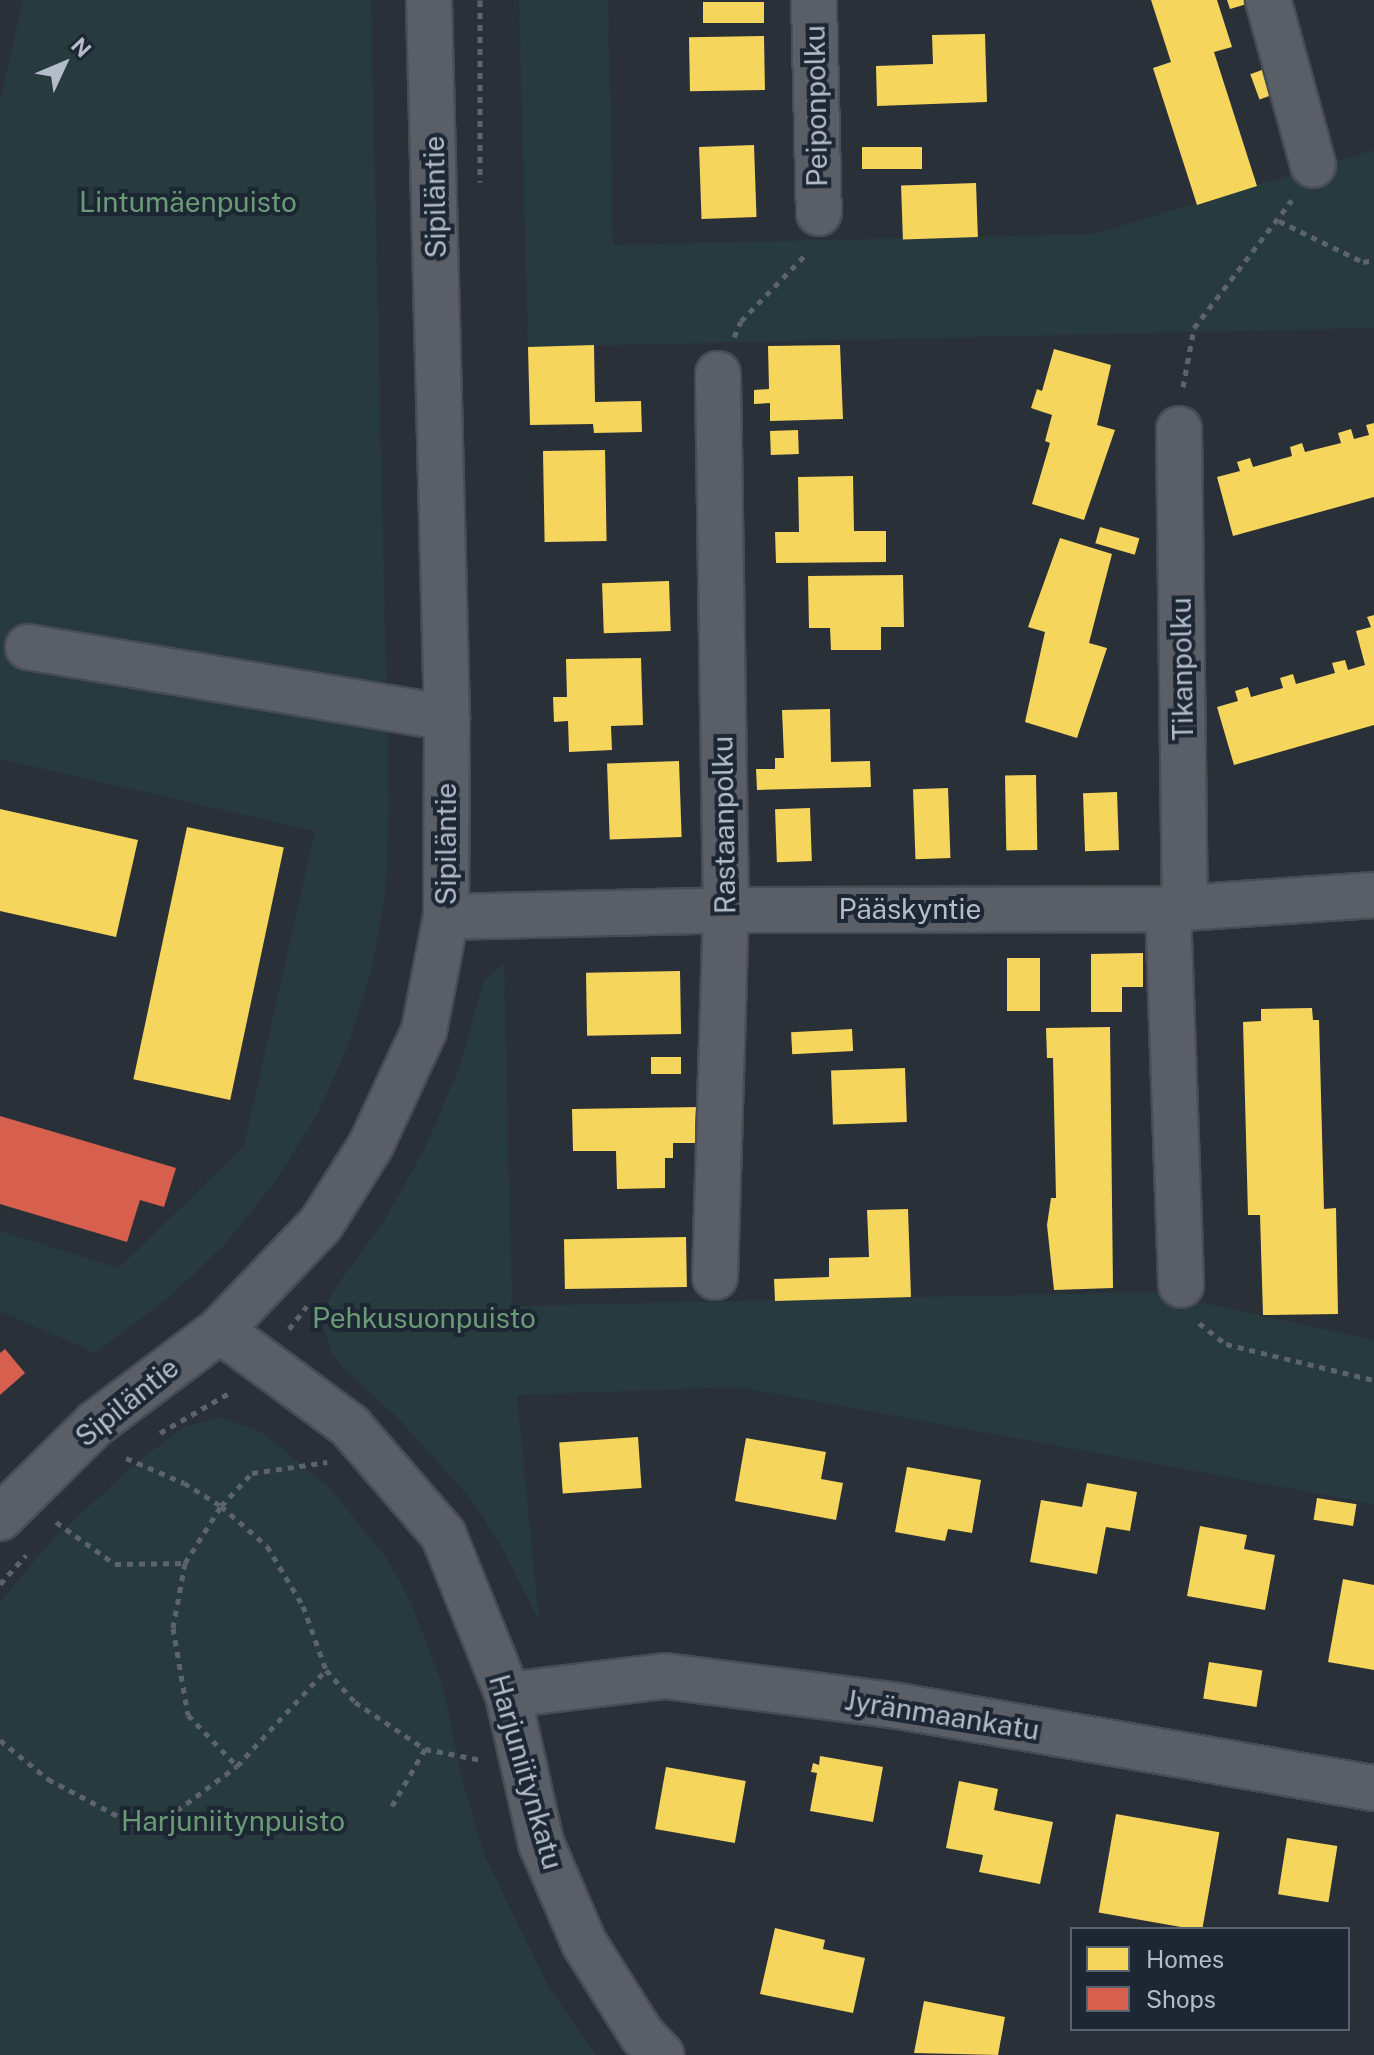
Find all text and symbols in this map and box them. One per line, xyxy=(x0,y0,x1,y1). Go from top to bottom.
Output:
north arrow xyxy=(24,24,104,104)
street label: Peiponpolku xyxy=(798,25,834,187)
text: N xyxy=(66,32,97,63)
street label: Sipiläntie xyxy=(417,135,453,259)
park label: Lintumäenpuisto xyxy=(79,185,297,219)
street label: Tikanpolku xyxy=(1164,597,1200,741)
street label: Rastaanpolku xyxy=(706,736,742,914)
street label: Sipiläntie xyxy=(429,783,463,905)
street label: Pääskyntie xyxy=(839,892,981,926)
park label: Pehkusuonpuisto xyxy=(312,1301,536,1335)
street label: Sipiläntie xyxy=(69,1350,185,1454)
street label: Harjuniitynkatu xyxy=(482,1671,570,1873)
street label: Jyränmaankatu xyxy=(842,1683,1042,1747)
park label: Harjuniitynpuisto xyxy=(121,1804,345,1838)
legend xyxy=(1070,1927,1350,2031)
text: Homes xyxy=(1146,1945,1224,1973)
text: Shops xyxy=(1146,1985,1216,2013)

